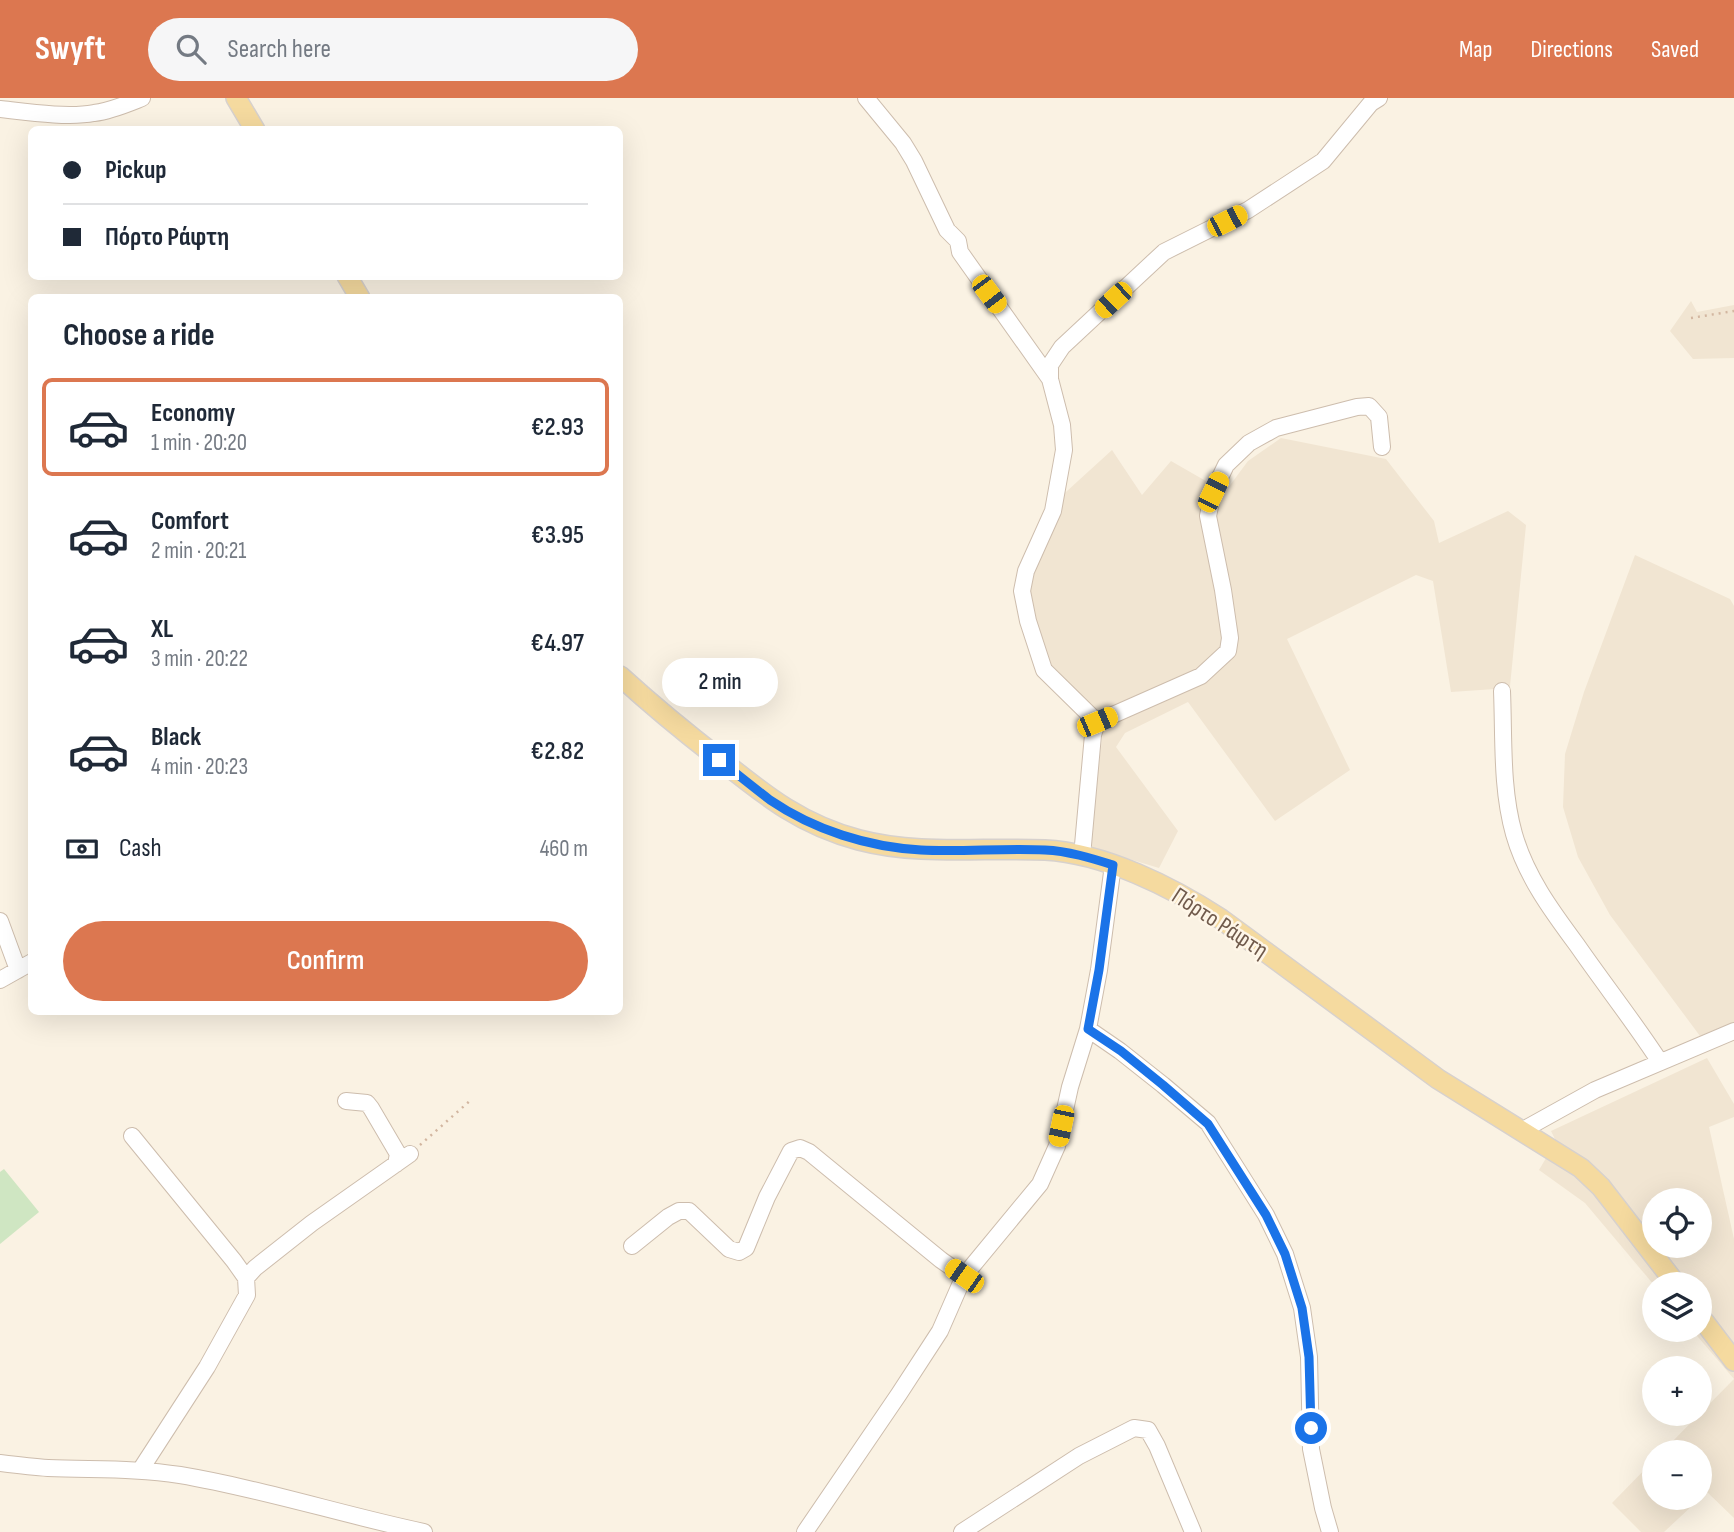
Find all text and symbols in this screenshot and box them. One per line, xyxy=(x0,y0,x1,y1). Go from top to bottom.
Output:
search box xyxy=(148,18,638,81)
text: Swyft xyxy=(35,29,106,69)
icon: search xyxy=(172,30,210,68)
text: Search here xyxy=(228,34,331,65)
text: Map xyxy=(1459,35,1492,64)
text: Directions xyxy=(1530,35,1613,64)
text: Saved xyxy=(1651,35,1699,64)
text: Pickup xyxy=(105,155,167,186)
car xyxy=(1204,202,1251,240)
text: Πόρτο Ράφτη xyxy=(105,222,229,253)
car xyxy=(968,271,1011,317)
car xyxy=(1091,278,1136,322)
text: Choose a ride xyxy=(63,316,215,355)
icon: car xyxy=(67,396,130,459)
text: Economy xyxy=(151,398,235,429)
text: €2.93 xyxy=(531,412,584,443)
text: 1 min · 20:20 xyxy=(151,429,247,457)
car xyxy=(1195,469,1232,515)
icon: car xyxy=(67,504,130,567)
text: Comfort xyxy=(151,506,229,537)
text: €3.95 xyxy=(531,520,584,551)
text: 2 min · 20:21 xyxy=(151,537,246,565)
icon: car xyxy=(67,612,130,675)
text: XL xyxy=(151,614,173,645)
text: €4.97 xyxy=(530,628,584,659)
text: 3 min · 20:22 xyxy=(151,645,248,673)
callout: 2 min xyxy=(661,658,777,708)
text: 2 min xyxy=(698,668,742,696)
car xyxy=(1074,704,1121,740)
icon: car xyxy=(67,720,130,783)
text: Black xyxy=(151,722,201,753)
text: €2.82 xyxy=(531,736,584,767)
route end xyxy=(703,744,735,776)
text: 4 min · 20:23 xyxy=(151,753,248,781)
icon: cash xyxy=(63,830,101,868)
text: Cash xyxy=(119,833,162,864)
text: 460 m xyxy=(540,835,588,863)
street label: Πόρτο Ράφτη xyxy=(1167,881,1273,965)
button: Confirm xyxy=(63,921,588,1001)
car xyxy=(1047,1103,1076,1149)
map controls xyxy=(1642,1188,1712,1510)
button: locate xyxy=(1642,1188,1712,1258)
car xyxy=(941,1255,988,1297)
button: layers xyxy=(1642,1272,1712,1342)
button: + xyxy=(1642,1356,1712,1426)
route start xyxy=(1295,1412,1327,1444)
button: − xyxy=(1642,1440,1712,1510)

